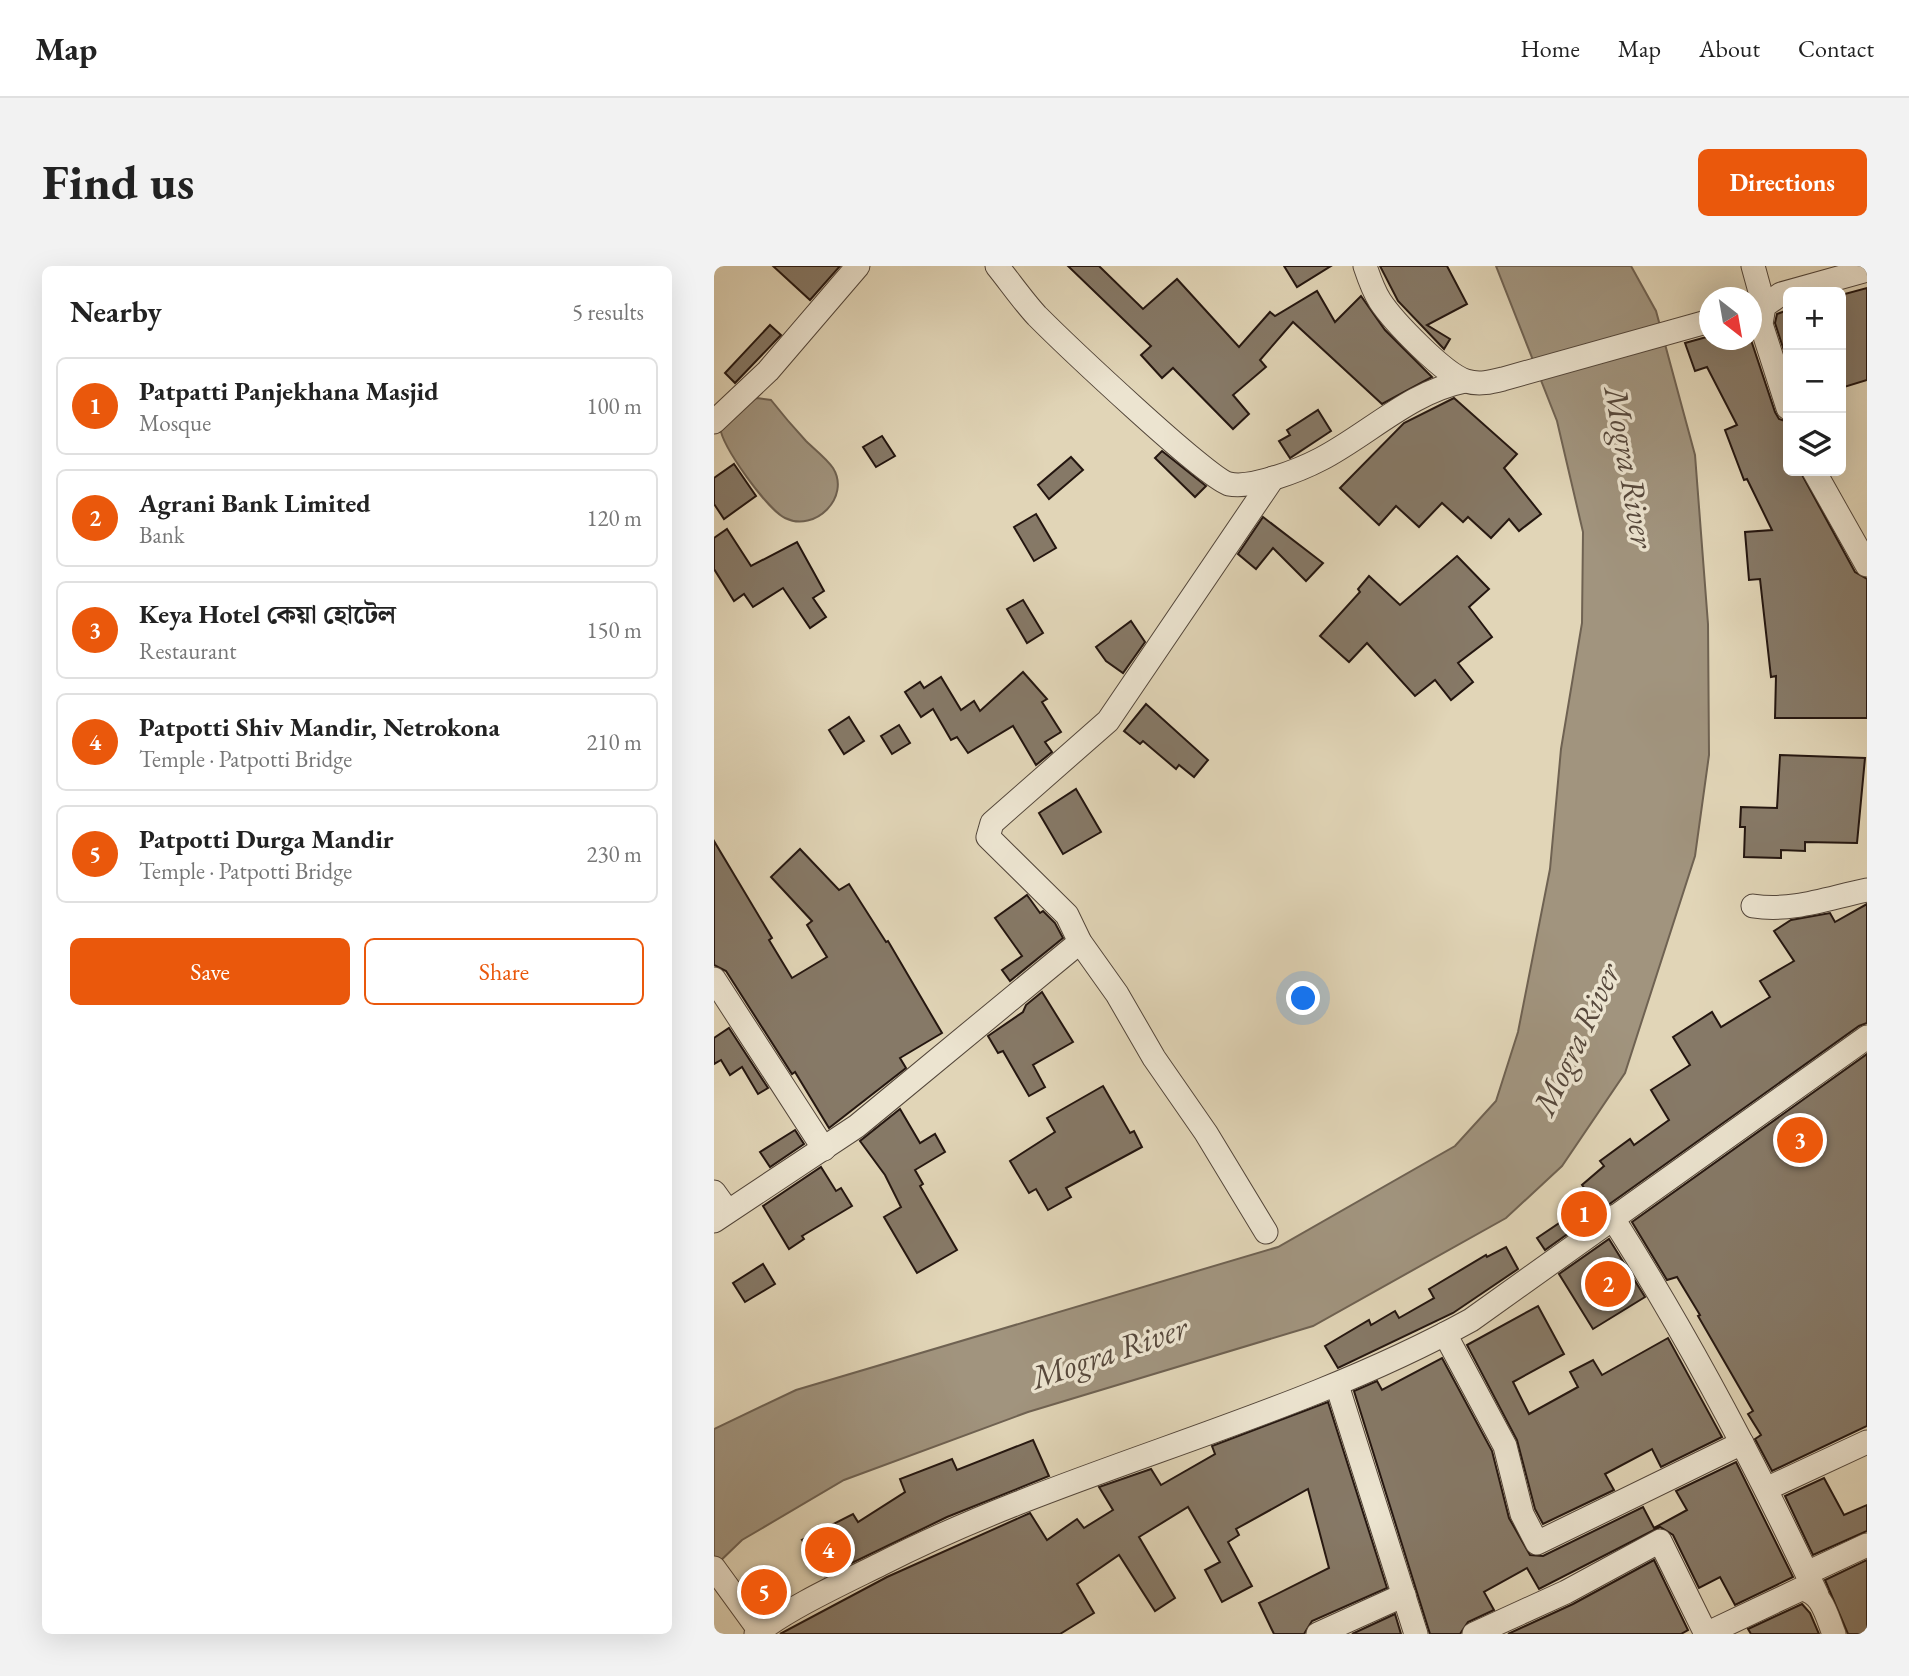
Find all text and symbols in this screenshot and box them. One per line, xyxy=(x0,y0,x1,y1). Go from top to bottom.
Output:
text: Map xyxy=(35,27,97,70)
text: Home xyxy=(1520,33,1580,64)
text: Map xyxy=(1618,33,1661,64)
text: About xyxy=(1699,33,1760,64)
text: Contact xyxy=(1798,33,1874,64)
button: Directions xyxy=(1698,149,1867,216)
text: Find us xyxy=(42,150,194,214)
north arrow xyxy=(1699,287,1762,350)
map controls xyxy=(1783,287,1846,476)
button: + xyxy=(1783,287,1846,350)
text: Nearby xyxy=(70,292,162,331)
text: 5 results xyxy=(572,297,644,327)
button: − xyxy=(1783,350,1846,413)
text: Patpatti Panjekhana Masjid xyxy=(139,374,439,408)
water label: Mogra River xyxy=(1594,381,1666,552)
text: 1 xyxy=(89,391,101,421)
text: 100 m xyxy=(586,391,642,421)
text: Mosque xyxy=(139,408,211,438)
button: layers xyxy=(1783,413,1846,476)
text: Agrani Bank Limited xyxy=(139,486,371,520)
text: 2 xyxy=(89,503,101,533)
text: 120 m xyxy=(586,503,642,533)
text: Bank xyxy=(139,520,185,550)
text: Keya Hotel কেয়া হোটেল xyxy=(139,597,396,631)
text: 3 xyxy=(89,615,101,645)
text: 150 m xyxy=(586,615,642,645)
text: Restaurant xyxy=(139,636,237,666)
text: Patpotti Shiv Mandir, Netrokona xyxy=(139,710,500,744)
text: 4 xyxy=(89,727,101,757)
text: 210 m xyxy=(586,727,642,757)
text: Temple · Patpotti Bridge xyxy=(139,744,352,774)
text: Patpotti Durga Mandir xyxy=(139,822,394,856)
text: 5 xyxy=(89,839,101,869)
text: 230 m xyxy=(586,839,642,869)
text: Temple · Patpotti Bridge xyxy=(139,856,352,886)
button: Save xyxy=(70,938,350,1005)
button: Share xyxy=(364,938,644,1005)
water label: Mogra River xyxy=(1521,955,1630,1124)
your location xyxy=(1286,981,1320,1015)
pin: 3 xyxy=(1777,1114,1823,1166)
pin: 1 xyxy=(1561,1188,1607,1240)
pin: 2 xyxy=(1585,1258,1631,1310)
water label: Mogra River xyxy=(1023,1305,1194,1399)
pin: 4 xyxy=(805,1524,851,1576)
pin: 5 xyxy=(741,1566,787,1618)

